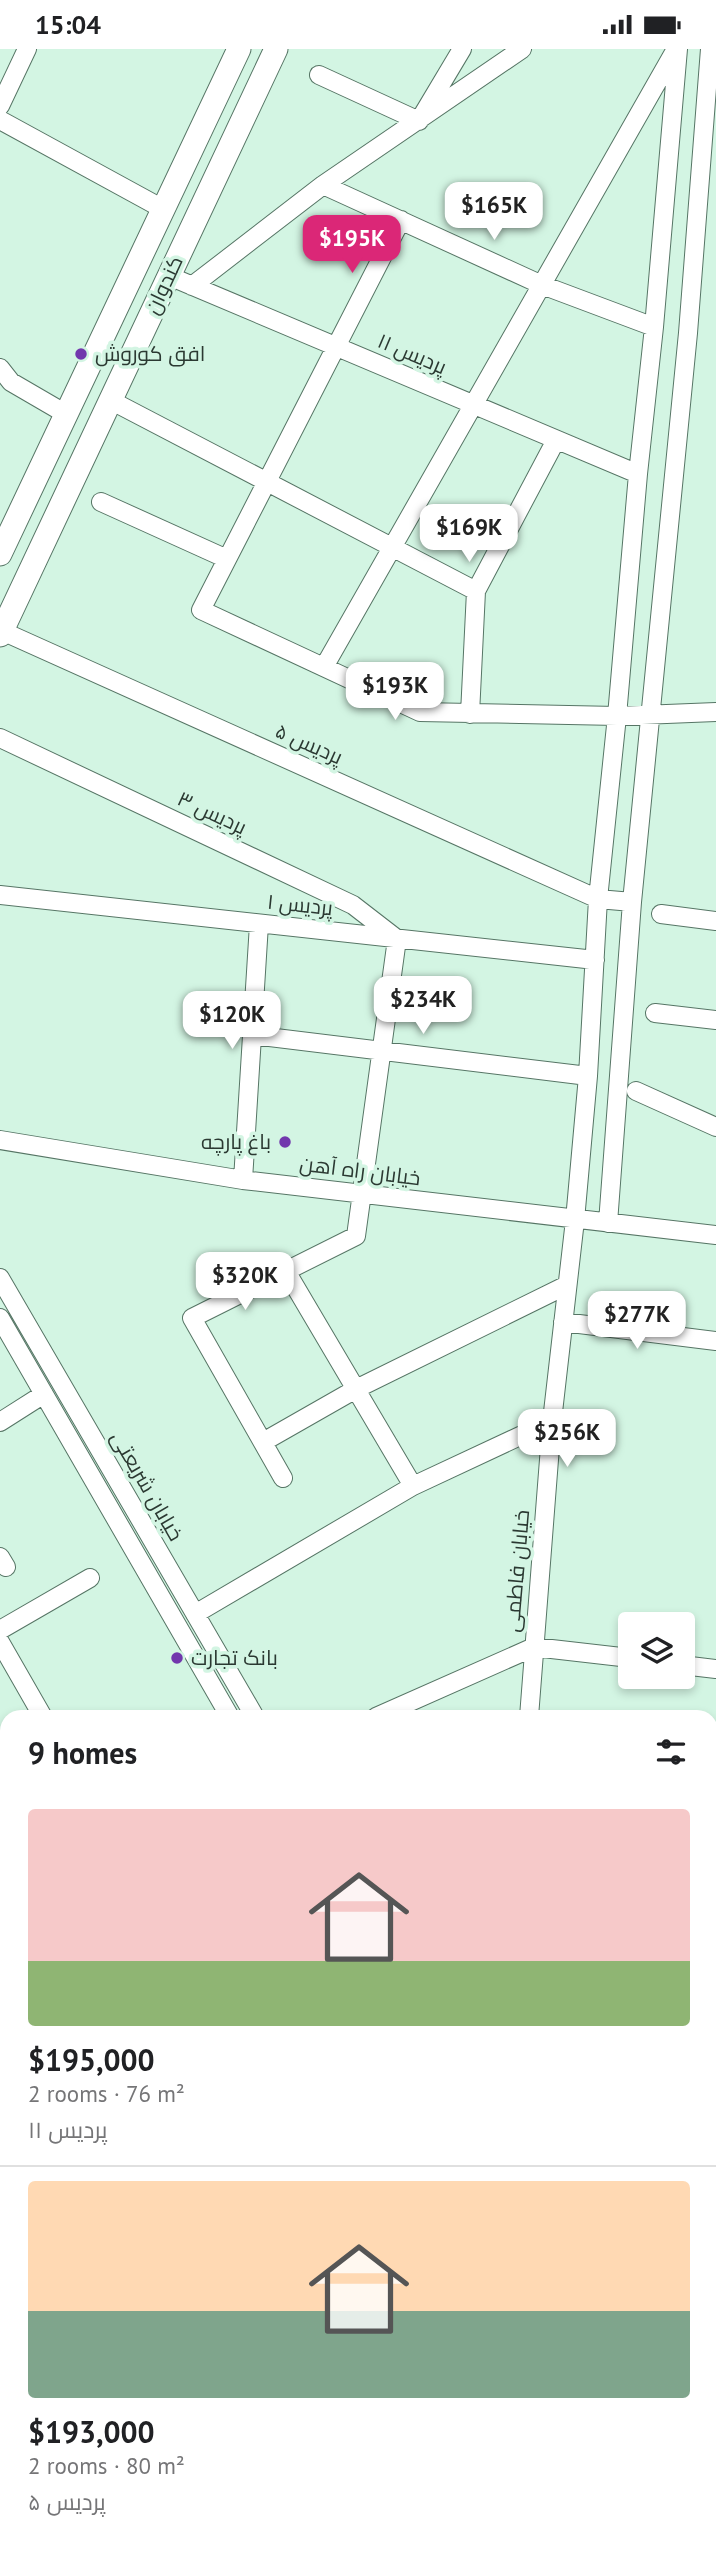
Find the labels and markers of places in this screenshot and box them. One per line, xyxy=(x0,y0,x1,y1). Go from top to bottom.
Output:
pin: $165K xyxy=(445,183,543,242)
pin: $195K xyxy=(303,215,401,275)
place label: افق کوروش xyxy=(95,340,205,367)
marker: افق کوروش xyxy=(73,346,89,362)
pin: $169K xyxy=(420,505,518,564)
pin: $193K xyxy=(346,663,444,722)
pin: $234K xyxy=(374,977,472,1036)
pin: $120K xyxy=(183,991,281,1051)
place label: باغ پارچه xyxy=(201,1128,271,1156)
marker: باغ پارچه xyxy=(277,1134,293,1150)
pin: $320K xyxy=(196,1253,294,1312)
pin: $277K xyxy=(588,1291,686,1351)
pin: $256K xyxy=(518,1409,616,1469)
place label: بانک تجارت xyxy=(191,1644,278,1671)
marker: بانک تجارت xyxy=(169,1650,185,1666)

